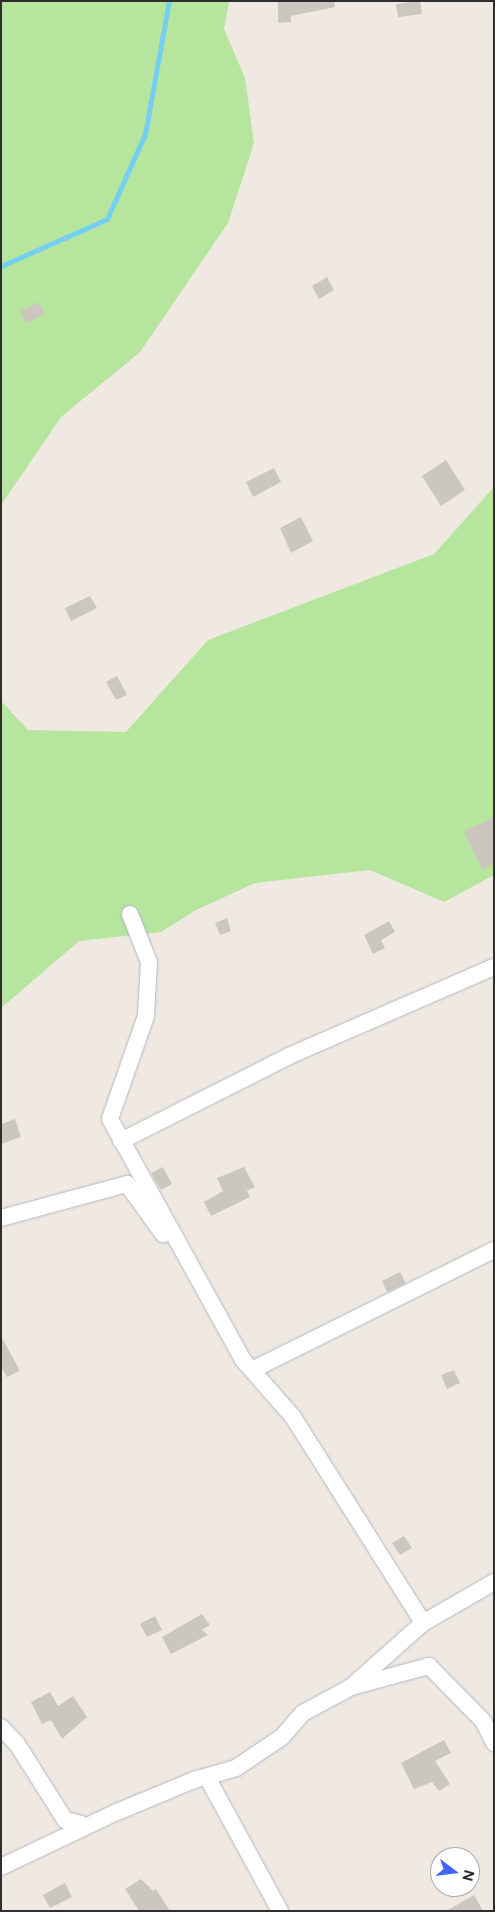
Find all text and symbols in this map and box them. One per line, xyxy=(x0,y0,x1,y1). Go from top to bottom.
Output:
north arrow xyxy=(430,1847,480,1897)
text: N xyxy=(459,1868,478,1883)

